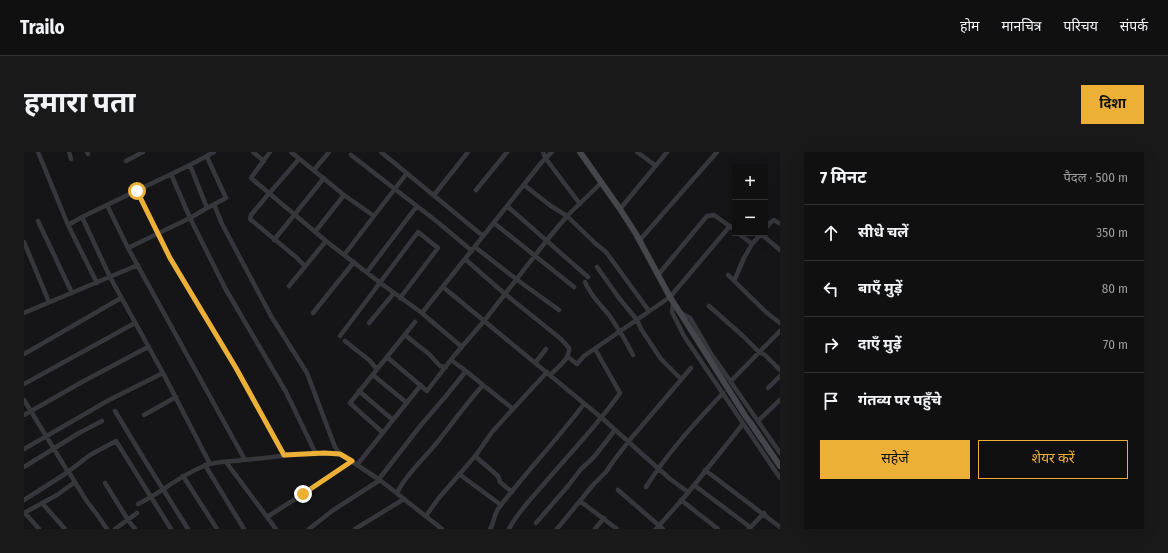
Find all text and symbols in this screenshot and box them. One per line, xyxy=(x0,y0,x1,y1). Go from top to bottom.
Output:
text: Trailo xyxy=(20,16,65,39)
text: होम xyxy=(960,18,979,35)
text: मानचित्र xyxy=(1001,18,1042,35)
text: परिचय xyxy=(1064,18,1098,35)
text: संपर्क xyxy=(1120,18,1148,35)
button: दिशा xyxy=(1081,85,1144,124)
text: हमारा पता xyxy=(24,86,136,119)
map controls xyxy=(732,164,768,236)
button: + xyxy=(732,164,768,200)
text: 7 मिनट xyxy=(820,167,866,188)
text: पैदल · 500 m xyxy=(1063,170,1128,185)
route start xyxy=(128,182,146,200)
button: − xyxy=(732,200,768,236)
icon: ahead xyxy=(820,222,842,244)
text: सीधे चलें xyxy=(858,223,908,241)
text: 350 m xyxy=(1096,225,1128,240)
icon: left xyxy=(820,278,842,300)
text: बाएँ मुड़ें xyxy=(858,279,902,297)
text: 80 m xyxy=(1102,281,1128,296)
icon: right xyxy=(820,334,842,356)
text: दाएँ मुड़ें xyxy=(858,335,901,353)
text: 70 m xyxy=(1103,337,1128,352)
icon: arrive xyxy=(820,390,842,412)
text: गंतव्य पर पहुँचे xyxy=(858,391,941,409)
button: सहेजें xyxy=(820,440,970,479)
button: शेयर करें xyxy=(978,440,1128,479)
route end xyxy=(294,485,312,503)

